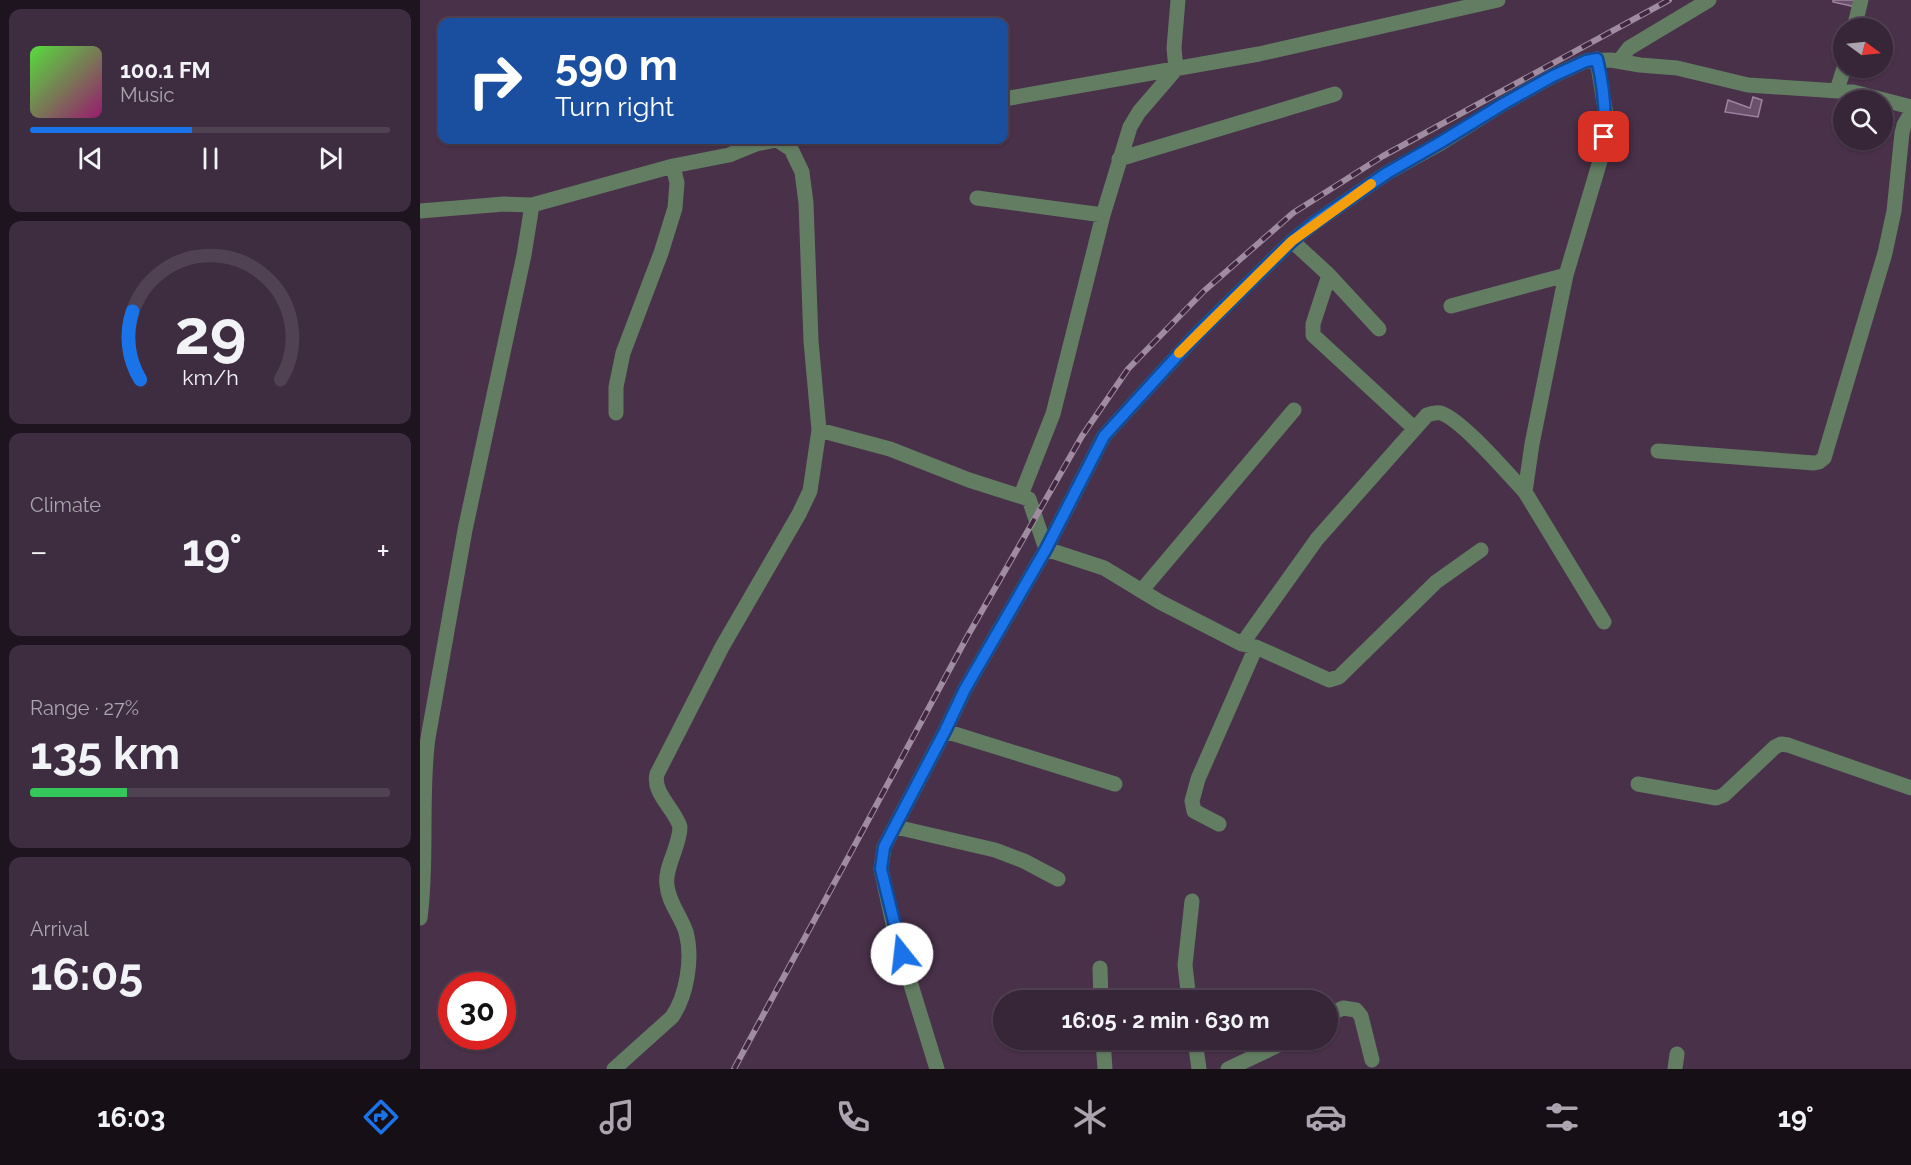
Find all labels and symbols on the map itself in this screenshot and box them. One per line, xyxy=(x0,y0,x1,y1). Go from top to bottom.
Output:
north arrow xyxy=(1833,18,1893,78)
pin xyxy=(1578,111,1629,162)
position arrow xyxy=(870,922,934,986)
speed limit sign: 30 xyxy=(438,972,516,1050)

